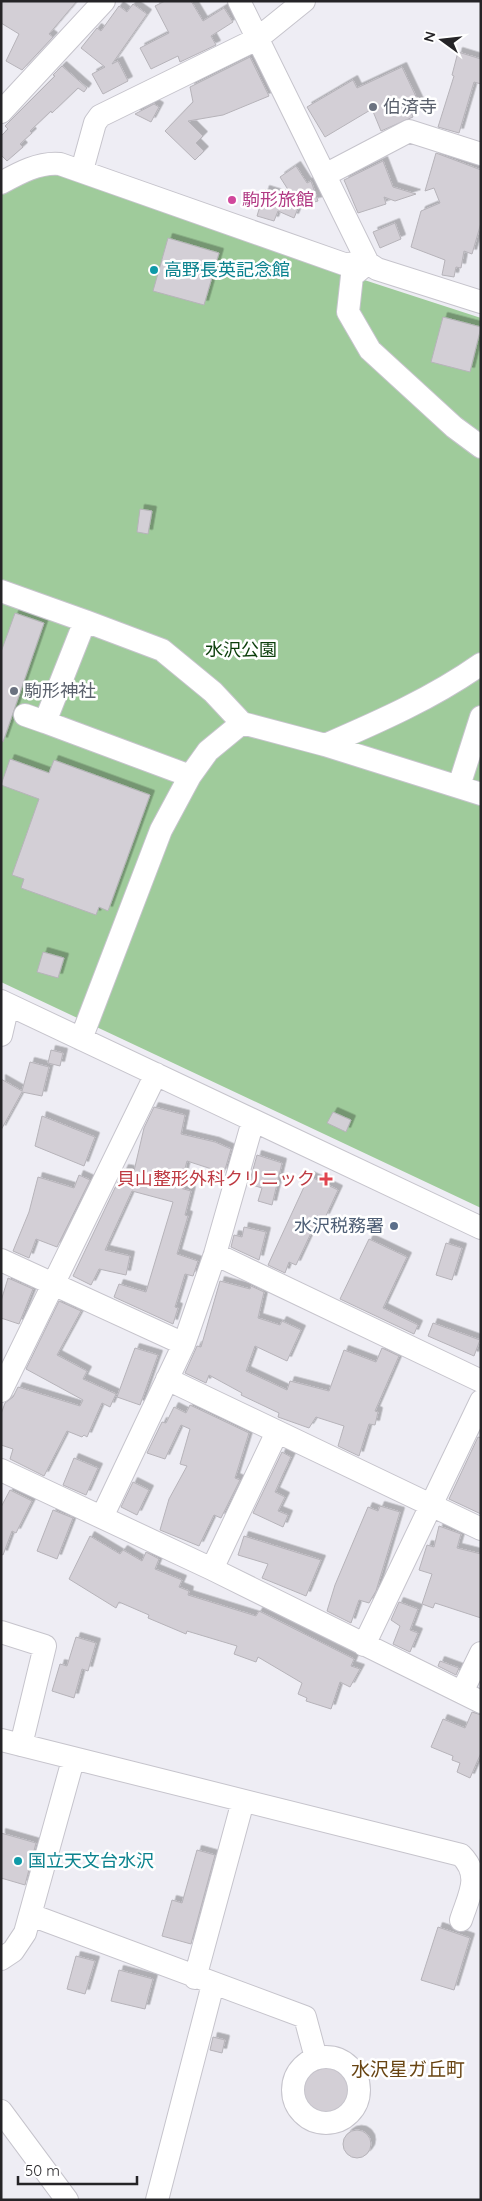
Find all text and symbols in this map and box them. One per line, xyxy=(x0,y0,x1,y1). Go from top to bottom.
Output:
north arrow xyxy=(417,15,467,65)
text: N xyxy=(419,29,439,44)
place label: 伯済寺 xyxy=(383,95,437,118)
marker: 伯済寺 xyxy=(367,101,379,113)
place label: 駒形旅館 xyxy=(242,188,314,211)
marker: 駒形旅館 xyxy=(226,194,238,206)
place label: 高野長英記念館 xyxy=(164,258,290,281)
marker: 高野長英記念館 xyxy=(148,264,160,276)
park label: 水沢公園 xyxy=(205,638,277,661)
place label: 駒形神社 xyxy=(24,679,96,702)
marker: 駒形神社 xyxy=(8,685,20,697)
place label: 貝山整形外科クリニック xyxy=(117,1167,315,1190)
marker: 貝山整形外科クリニック xyxy=(319,1172,333,1186)
place label: 水沢税務署 xyxy=(294,1214,384,1237)
marker: 水沢税務署 xyxy=(388,1220,400,1232)
place label: 国立天文台水沢 xyxy=(28,1849,154,1872)
marker: 国立天文台水沢 xyxy=(12,1855,24,1867)
district label: 水沢星ガ丘町 xyxy=(351,2057,465,2081)
scale bar xyxy=(18,2154,136,2186)
text: 50 m xyxy=(25,2161,60,2180)

